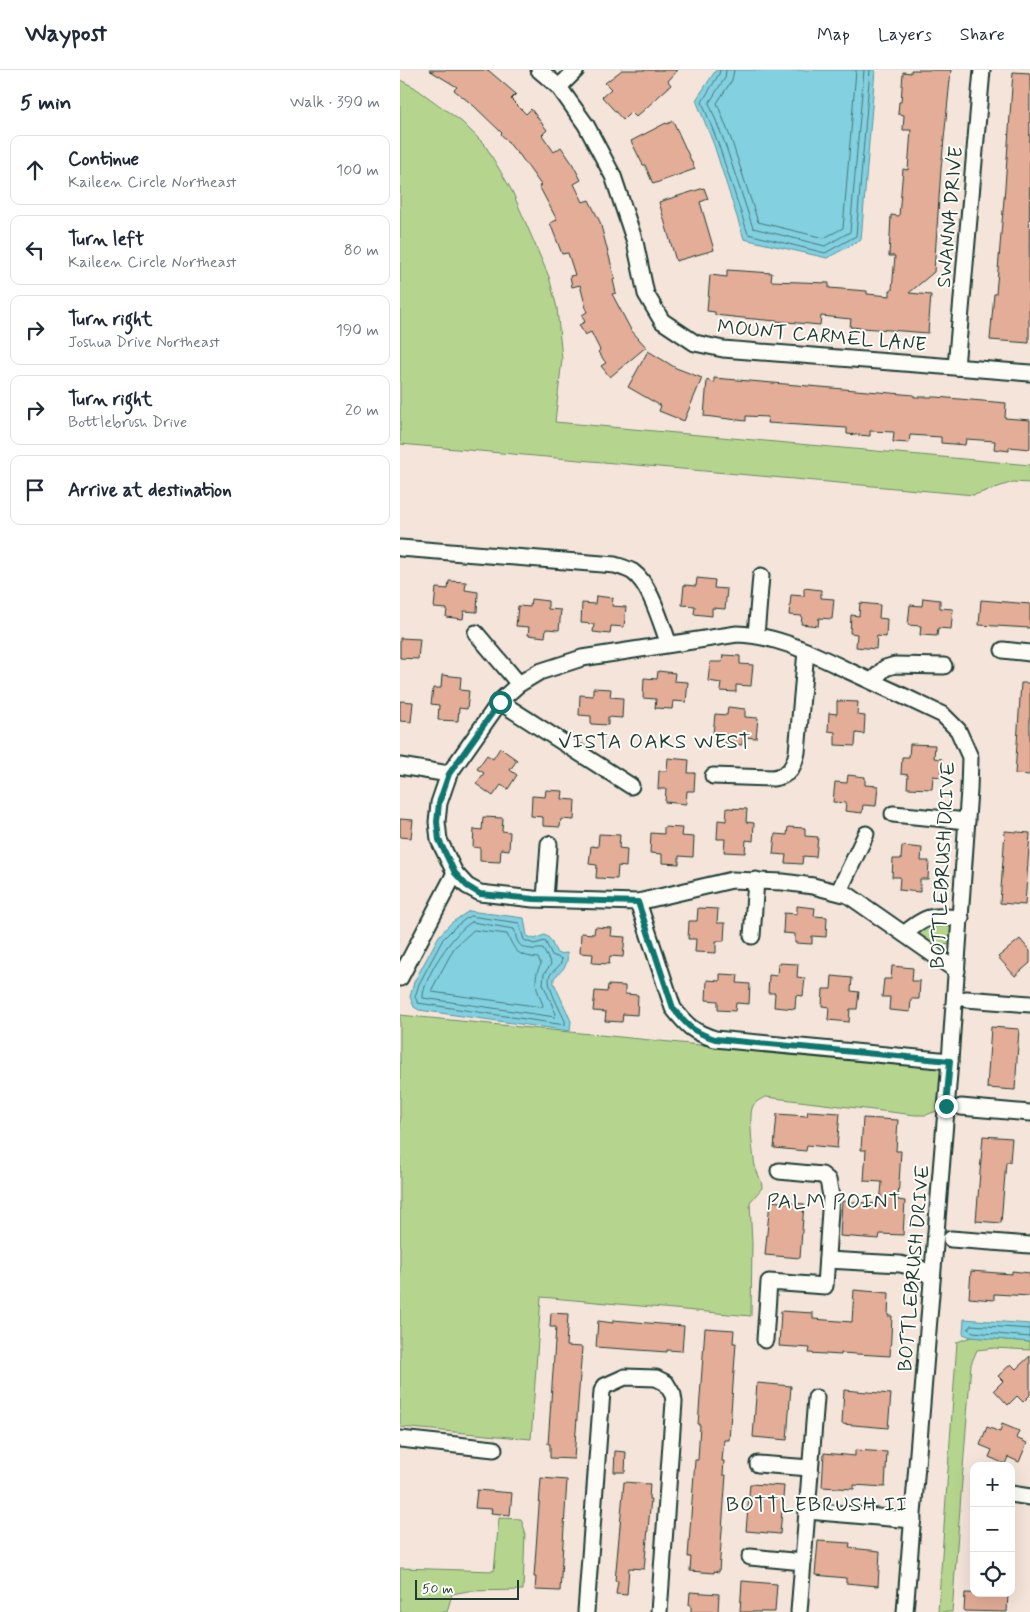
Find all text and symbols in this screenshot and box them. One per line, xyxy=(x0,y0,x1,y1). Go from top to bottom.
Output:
text: Waypost xyxy=(25,19,107,50)
text: Map xyxy=(817,23,850,47)
text: Layers xyxy=(878,23,932,47)
text: Share xyxy=(960,23,1005,47)
text: 5 min xyxy=(20,89,72,117)
text: Walk · 390 m xyxy=(290,92,380,113)
street label: SWANNA DRIVE xyxy=(931,145,970,289)
text: Continue xyxy=(68,147,139,172)
icon: ahead xyxy=(21,156,49,184)
text: 100 m xyxy=(336,160,379,181)
text: Kaileen Circle Northeast xyxy=(68,172,237,193)
text: Turn left xyxy=(68,227,144,252)
icon: left xyxy=(21,236,49,264)
text: 80 m xyxy=(344,240,379,261)
text: Kaileen Circle Northeast xyxy=(68,252,237,273)
text: Turn right xyxy=(68,307,152,332)
street label: MOUNT CARMEL LANE xyxy=(716,314,928,359)
icon: right xyxy=(21,316,49,344)
text: 190 m xyxy=(336,320,379,341)
text: Joshua Drive Northeast xyxy=(68,332,220,353)
text: Turn right xyxy=(68,387,152,412)
icon: right xyxy=(21,396,49,424)
text: 20 m xyxy=(345,400,379,421)
text: Bottlebrush Drive xyxy=(68,412,187,433)
icon: arrive xyxy=(21,476,49,504)
text: Arrive at destination xyxy=(68,478,232,503)
route start xyxy=(489,691,512,714)
district label: VISTA OAKS WEST xyxy=(558,728,752,756)
street label: BOTTLEBRUSH DRIVE xyxy=(925,761,962,969)
route end xyxy=(935,1095,958,1118)
street label: BOTTLEBRUSH DRIVE xyxy=(892,1164,937,1373)
district label: PALM POINT xyxy=(766,1188,902,1216)
map controls xyxy=(970,1462,1015,1597)
button: + xyxy=(970,1462,1015,1507)
district label: BOTTLEBRUSH II xyxy=(726,1491,908,1519)
button: − xyxy=(970,1507,1015,1552)
button: locate xyxy=(970,1552,1015,1597)
scale bar xyxy=(415,1577,519,1600)
text: 50 m xyxy=(422,1580,453,1598)

